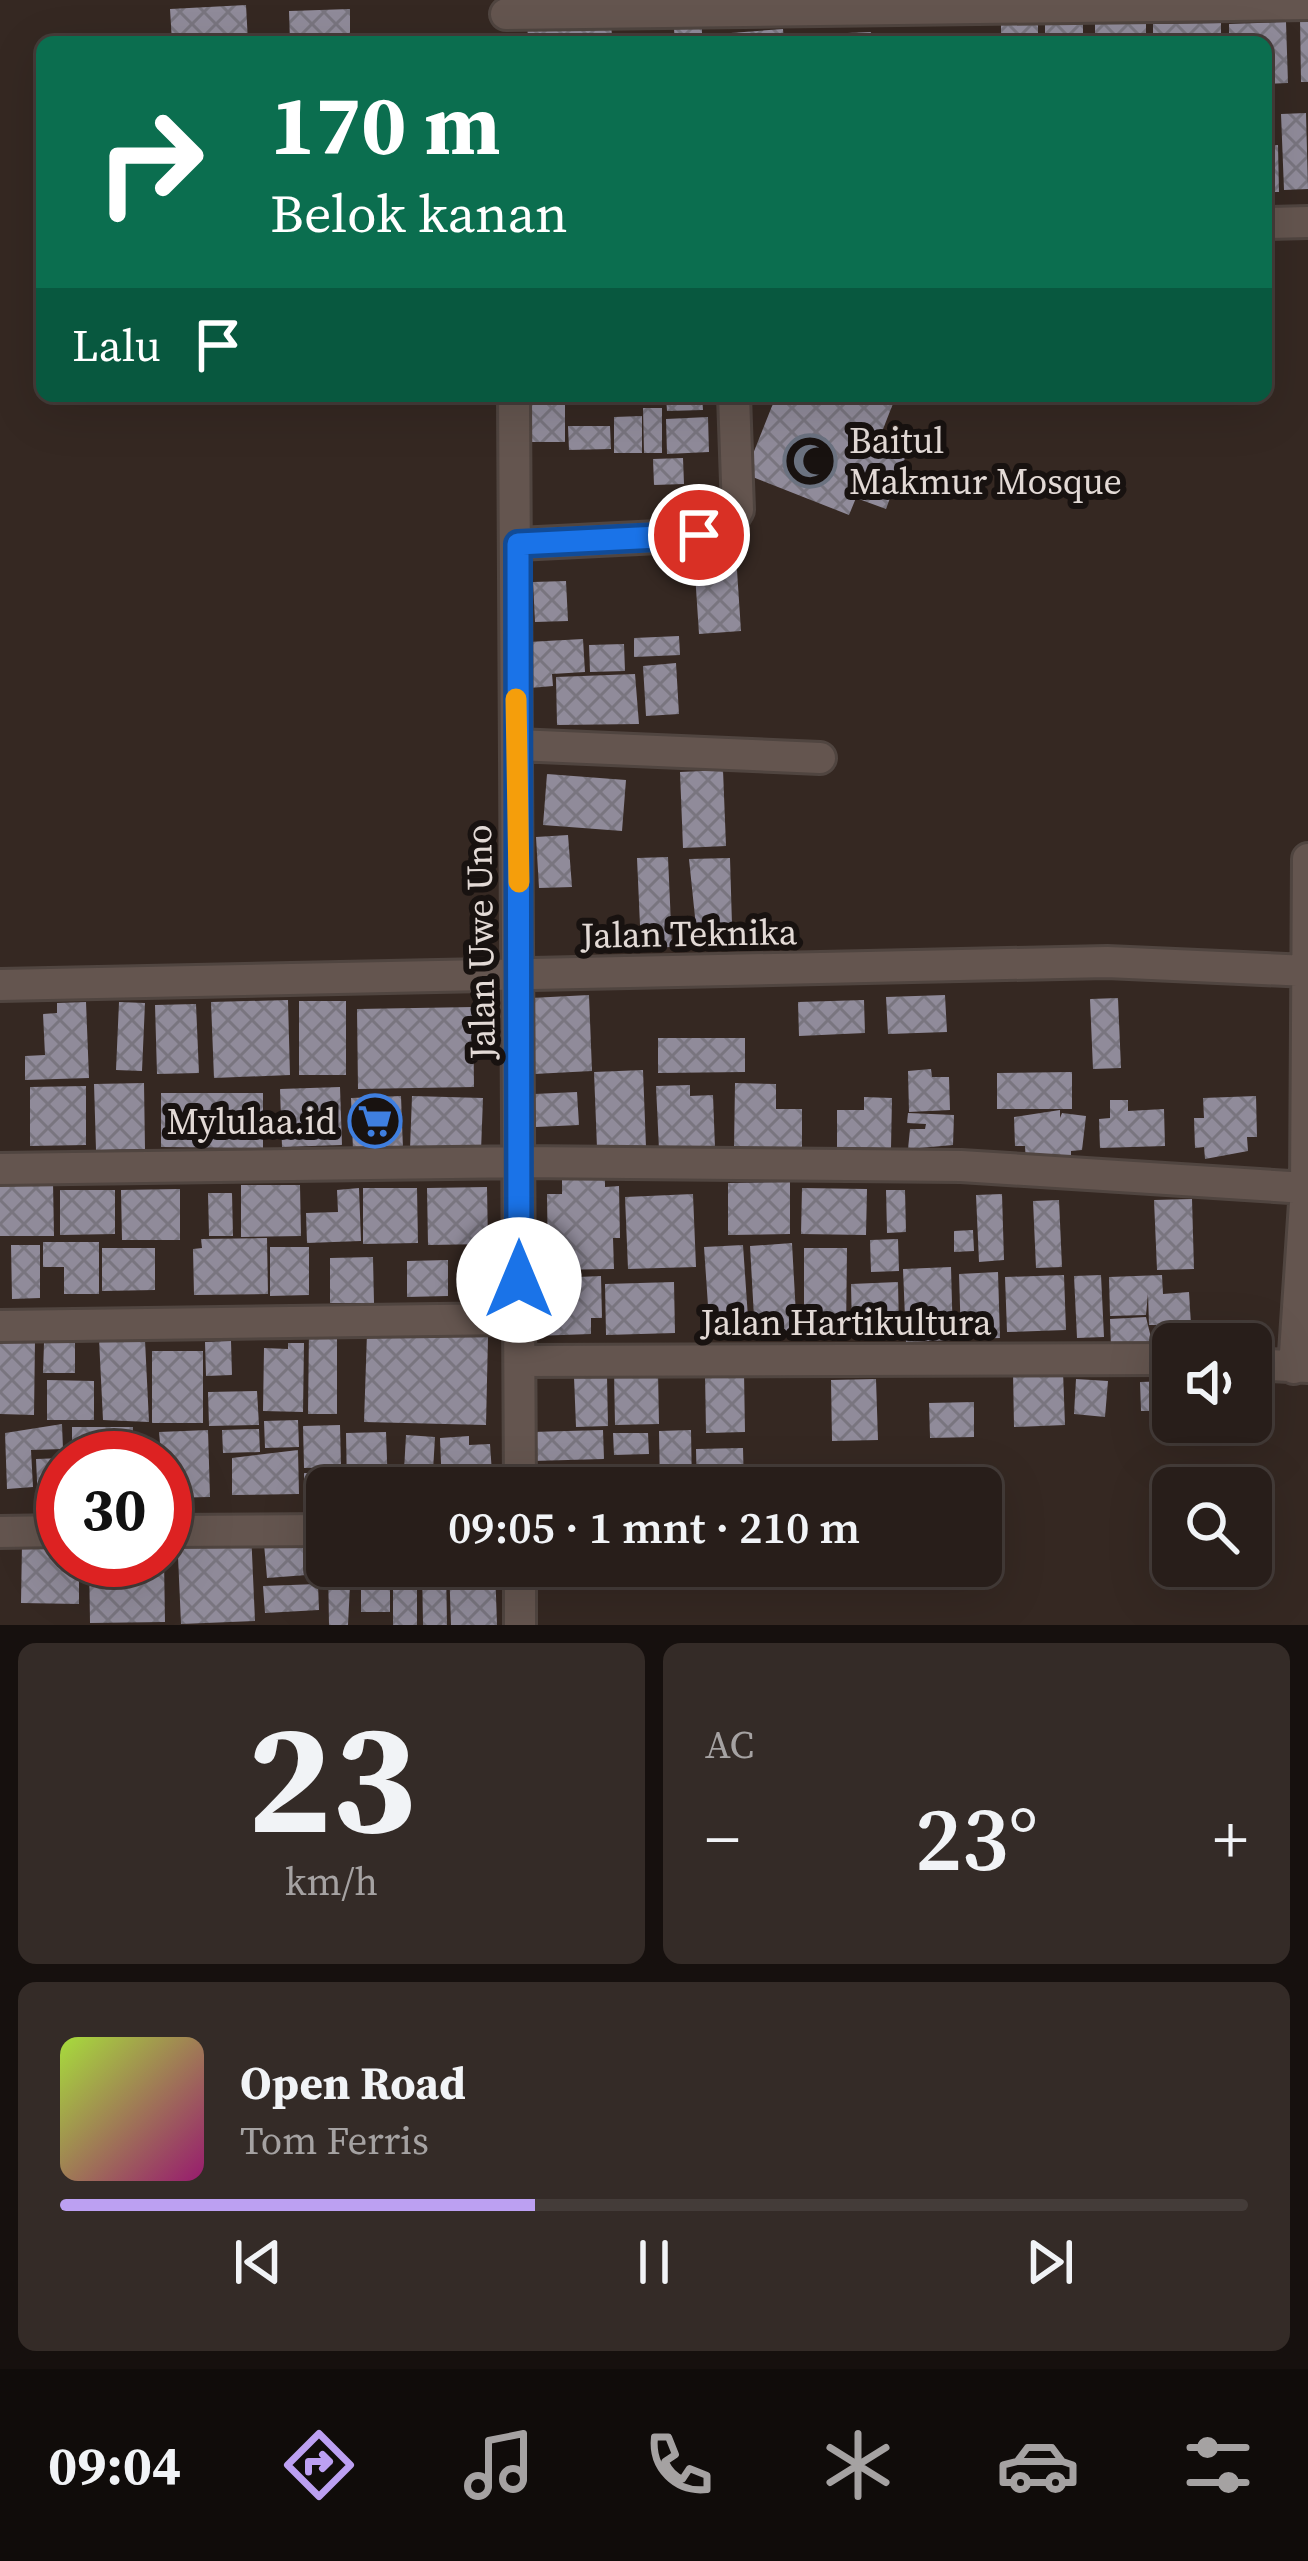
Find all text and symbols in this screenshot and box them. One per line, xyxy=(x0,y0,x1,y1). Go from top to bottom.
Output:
text: 170 m xyxy=(270,67,501,182)
icon: right xyxy=(72,84,228,240)
text: Belok kanan xyxy=(270,176,568,250)
icon: arrive xyxy=(185,312,251,378)
text: Lalu xyxy=(72,314,161,376)
place label: Baitul Makmur Mosque xyxy=(849,416,1122,506)
mosque icon: Baitul Makmur Mosque xyxy=(782,433,838,489)
pin xyxy=(648,484,750,586)
icon: arrive xyxy=(666,502,732,568)
street label: Jalan Uwe Uno xyxy=(454,824,507,1061)
street label: Jalan Teknika xyxy=(579,907,798,960)
supermarket icon: Mylulaa.id xyxy=(347,1093,403,1149)
place label: Mylulaa.id xyxy=(167,1097,336,1146)
position arrow xyxy=(456,1217,582,1343)
street label: Jalan Hartikultura xyxy=(700,1298,992,1347)
map controls xyxy=(1152,1323,1272,1587)
button: sound xyxy=(1152,1323,1272,1443)
speed limit sign: 30 xyxy=(36,1431,192,1587)
button: search xyxy=(1152,1467,1272,1587)
text: 09:05 · 1 mnt · 210 m xyxy=(448,1496,860,1558)
text: 23 xyxy=(247,1670,416,1884)
text: AC xyxy=(705,1718,754,1771)
text: 23° xyxy=(915,1777,1038,1900)
text: − xyxy=(705,1794,740,1884)
text: + xyxy=(1213,1794,1248,1884)
text: km/h xyxy=(285,1855,378,1908)
text: Open Road xyxy=(240,2052,466,2114)
text: Tom Ferris xyxy=(240,2114,429,2167)
icon: previous xyxy=(225,2229,291,2295)
icon: pause xyxy=(621,2229,687,2295)
icon: next xyxy=(1017,2229,1083,2295)
icon: directions xyxy=(277,2423,361,2507)
icon: music xyxy=(457,2423,541,2507)
icon: phone xyxy=(637,2423,721,2507)
icon: climate xyxy=(816,2423,900,2507)
icon: car xyxy=(996,2423,1080,2507)
icon: filters xyxy=(1176,2423,1260,2507)
text: 09:04 xyxy=(48,2428,181,2502)

